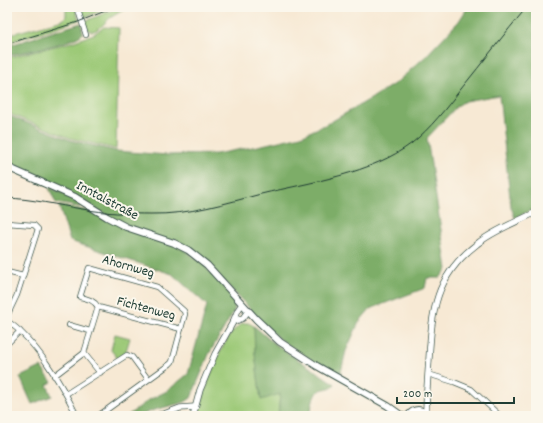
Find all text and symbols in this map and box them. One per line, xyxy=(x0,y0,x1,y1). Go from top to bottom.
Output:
street label: Inntalstraße xyxy=(72,176,142,226)
street label: Ahornweg xyxy=(100,250,156,284)
street label: Fichtenweg xyxy=(114,292,178,326)
scale bar xyxy=(397,379,514,405)
text: 200 m xyxy=(403,386,432,403)

